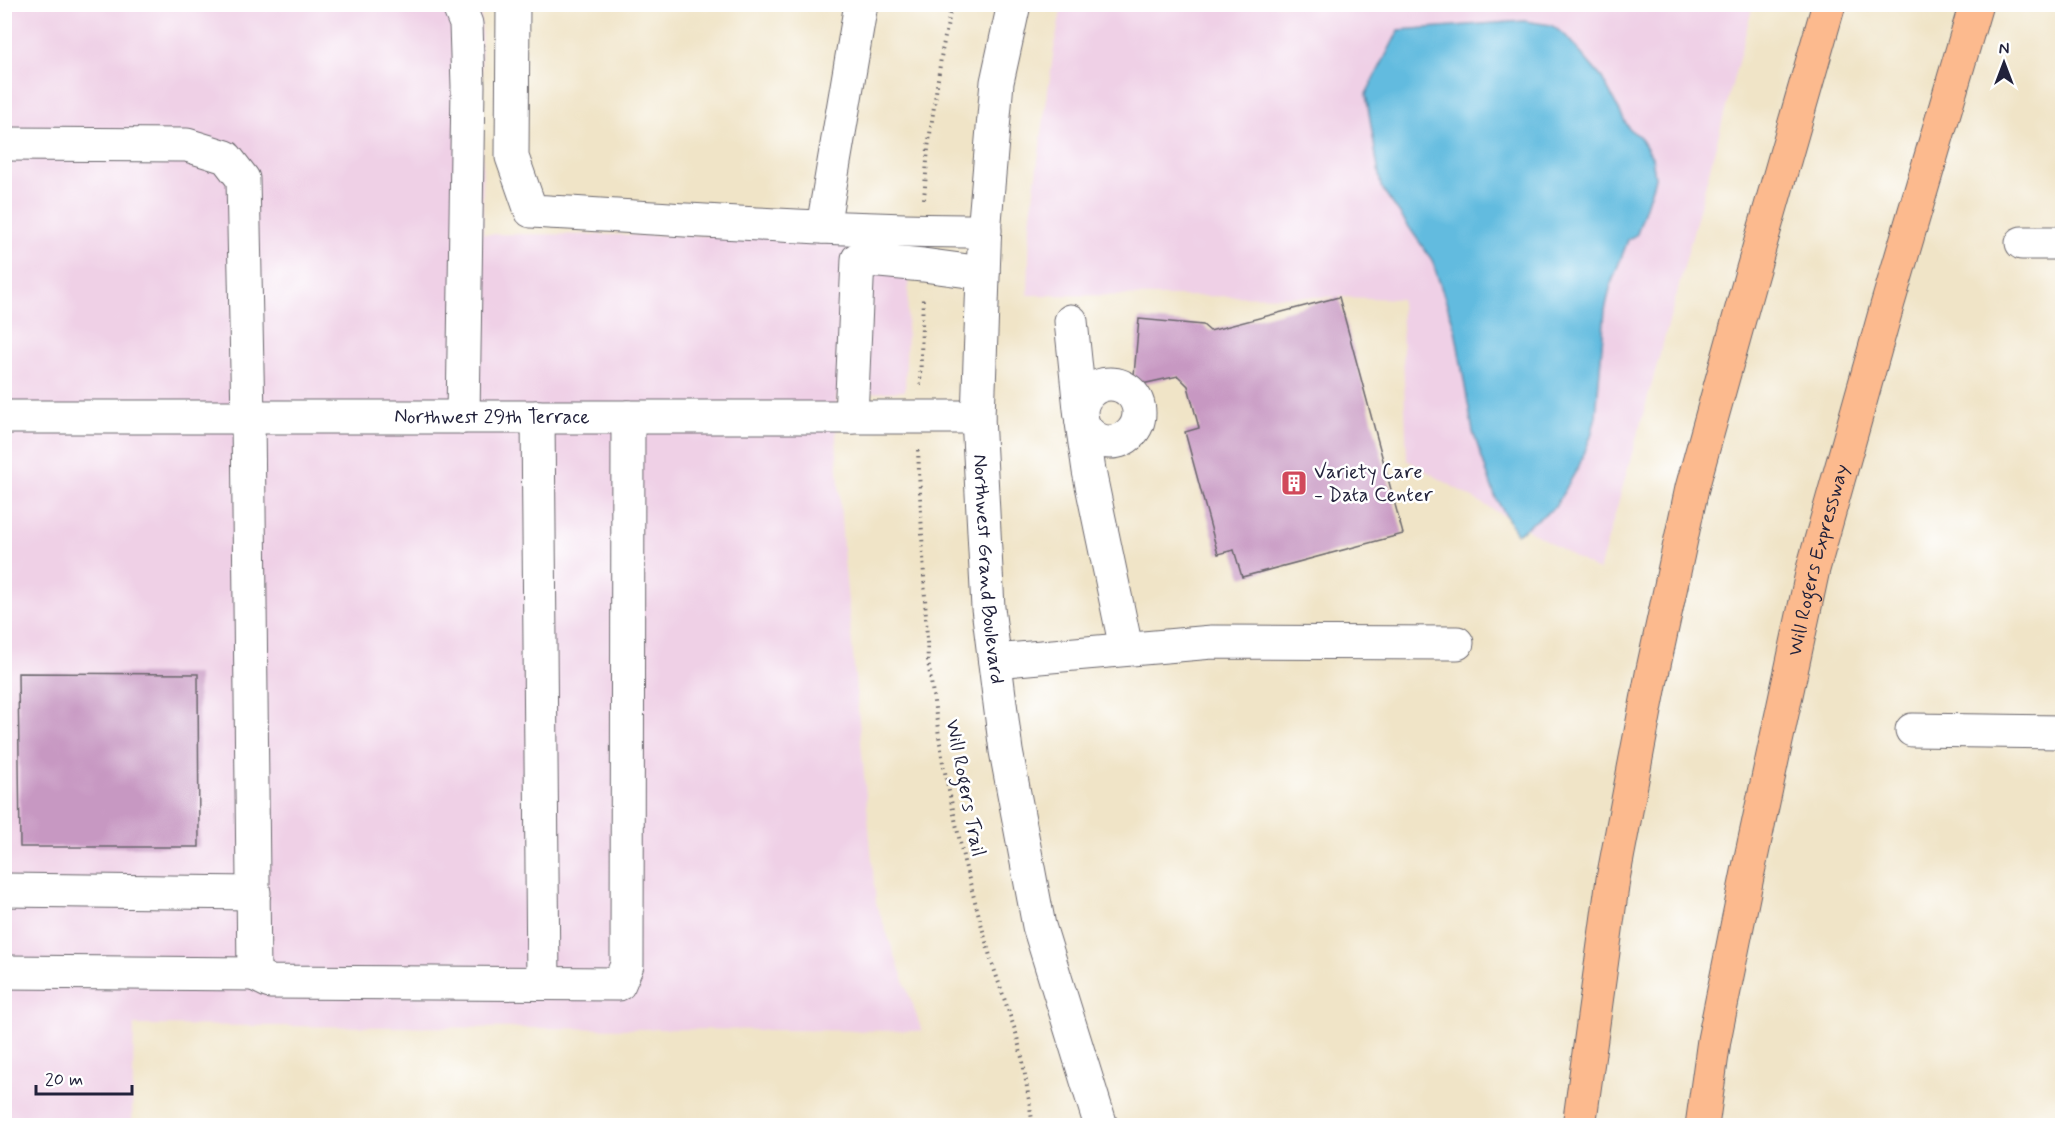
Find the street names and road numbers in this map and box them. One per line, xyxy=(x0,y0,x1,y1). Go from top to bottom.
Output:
street label: Northwest 29th Terrace xyxy=(394,404,590,431)
street label: Northwest Grand Boulevard xyxy=(966,454,1011,686)
street label: Will Rogers Expressway xyxy=(1781,461,1855,659)
street label: Will Rogers Trail xyxy=(936,717,992,859)

